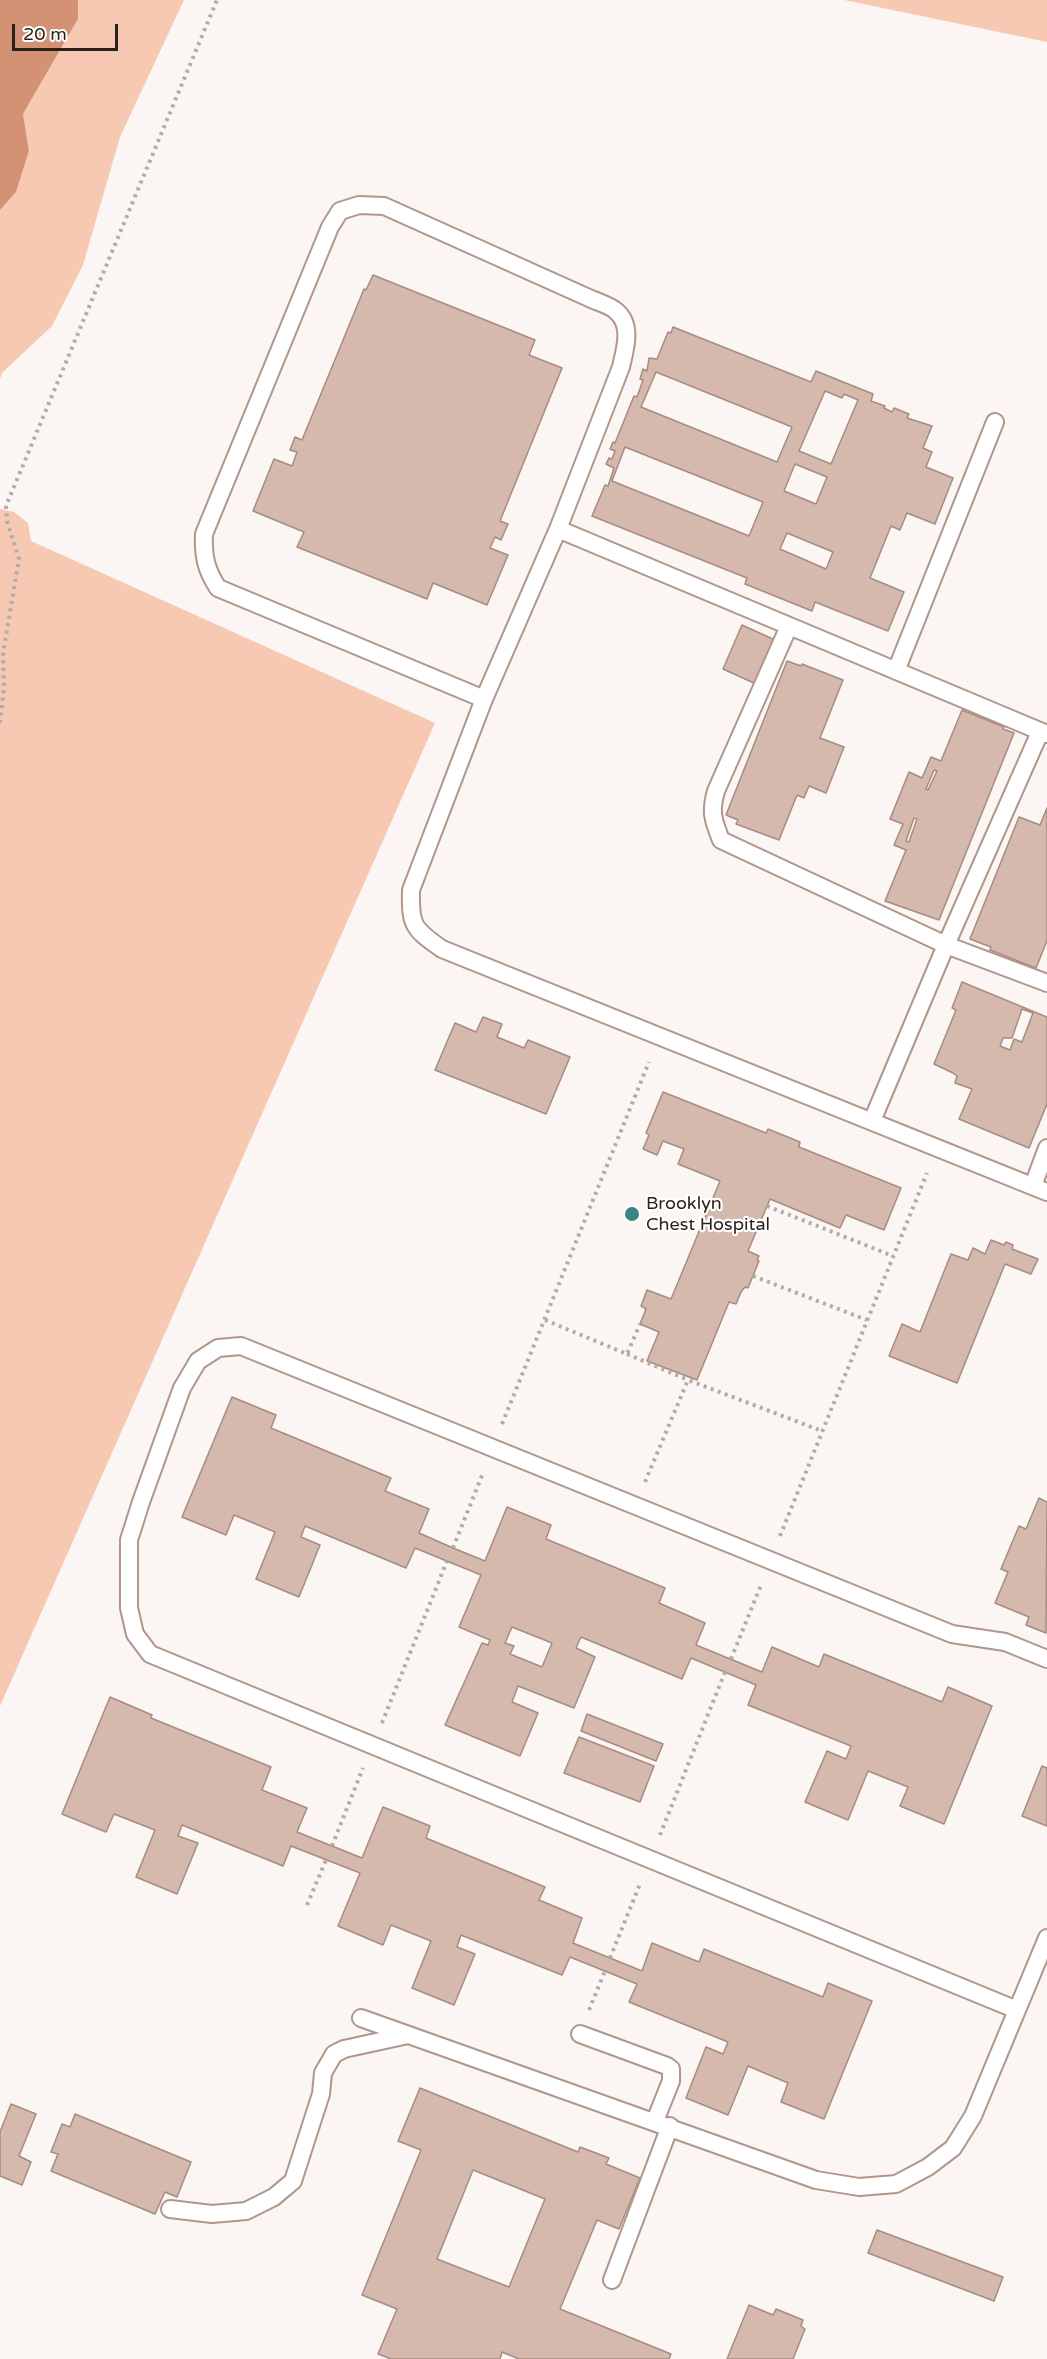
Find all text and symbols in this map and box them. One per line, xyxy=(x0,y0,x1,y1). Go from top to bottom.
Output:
scale bar xyxy=(15,12,122,50)
text: 20 m xyxy=(23,23,67,45)
place label: Brooklyn Chest Hospital xyxy=(646,1193,770,1236)
marker: Brooklyn Chest Hospital xyxy=(623,1205,641,1223)

